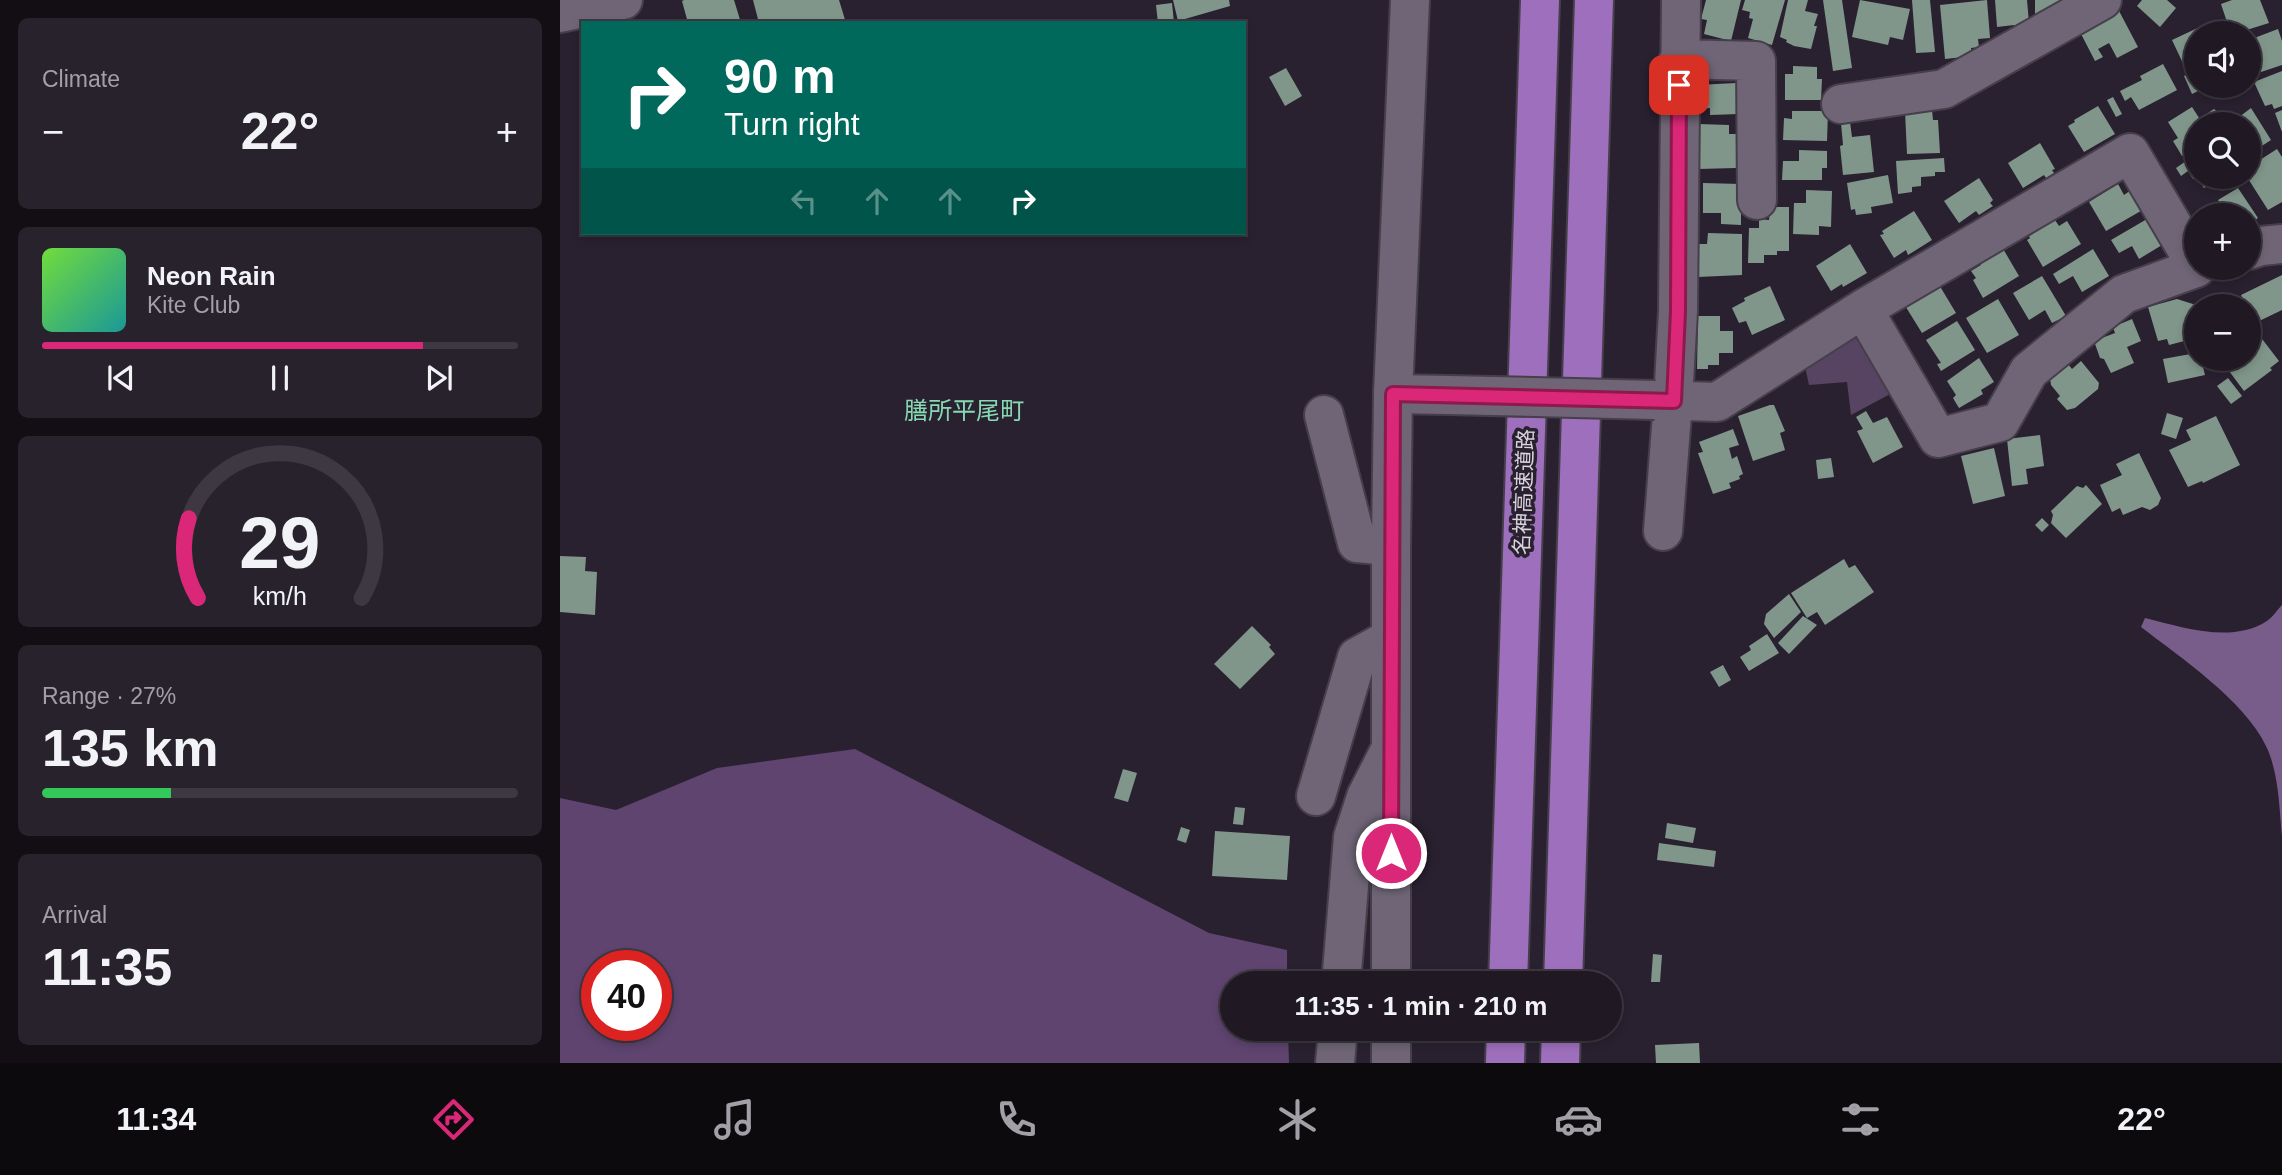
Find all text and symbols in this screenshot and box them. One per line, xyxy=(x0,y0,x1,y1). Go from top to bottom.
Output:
map controls xyxy=(2184,21,2261,371)
button: sound xyxy=(2184,21,2261,98)
icon: right xyxy=(609,49,700,140)
text: 90 m xyxy=(724,49,836,103)
pin xyxy=(1649,55,1709,115)
text: Climate xyxy=(42,66,120,92)
icon: arrive xyxy=(1660,66,1698,104)
text: 22° xyxy=(241,102,319,160)
text: Turn right xyxy=(724,106,860,142)
text: − xyxy=(42,111,64,153)
text: + xyxy=(496,111,518,153)
button: search xyxy=(2184,112,2261,189)
icon: left xyxy=(785,182,823,220)
icon: ahead xyxy=(858,182,896,220)
icon: ahead xyxy=(931,182,969,220)
icon: right xyxy=(1004,182,1042,220)
button: + xyxy=(2184,203,2261,280)
text: Neon Rain xyxy=(147,261,276,291)
text: Kite Club xyxy=(147,292,240,318)
button: − xyxy=(2184,294,2261,371)
icon: previous xyxy=(102,359,140,397)
icon: pause xyxy=(261,359,299,397)
icon: next xyxy=(420,359,458,397)
district label: 膳所平尾町 xyxy=(904,397,1024,424)
street label: 名神高速道路 xyxy=(1510,429,1537,555)
text: 29 xyxy=(240,502,320,583)
text: km/h xyxy=(253,581,307,609)
text: Range · 27% xyxy=(42,683,176,709)
text: 135 km xyxy=(42,719,218,777)
position arrow xyxy=(1354,816,1428,890)
text: Arrival xyxy=(42,902,107,928)
text: 11:35 xyxy=(42,938,172,996)
speed limit sign: 40 xyxy=(581,950,672,1041)
text: 11:35 · 1 min · 210 m xyxy=(1295,991,1547,1021)
icon: directions xyxy=(429,1095,478,1144)
icon: music xyxy=(710,1095,759,1144)
icon: phone xyxy=(992,1095,1041,1144)
icon: climate xyxy=(1273,1095,1322,1144)
icon: car xyxy=(1554,1095,1603,1144)
icon: filters xyxy=(1836,1095,1885,1144)
text: 11:34 xyxy=(116,1101,196,1137)
text: 22° xyxy=(2117,1101,2166,1137)

